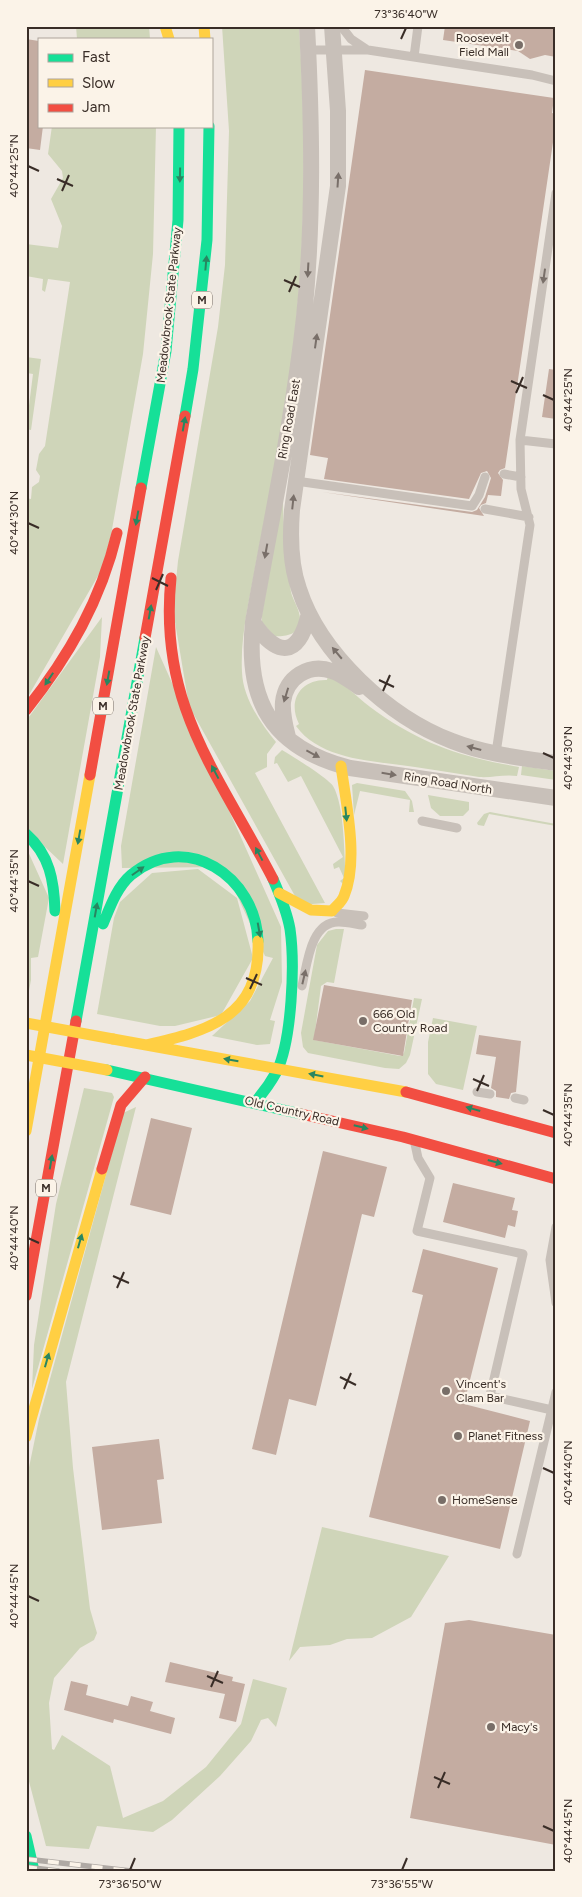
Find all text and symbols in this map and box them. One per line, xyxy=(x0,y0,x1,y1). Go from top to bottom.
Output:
text: 73°36'40"W xyxy=(374,7,438,21)
place label: Roosevelt Field Mall xyxy=(456,31,509,59)
legend xyxy=(38,38,212,128)
marker: Roosevelt Field Mall xyxy=(513,39,525,51)
text: Fast xyxy=(82,48,111,66)
text: Slow xyxy=(82,74,115,92)
text: Jam xyxy=(82,98,110,116)
text: 40°44'25"N xyxy=(7,134,21,198)
one-way arrow xyxy=(175,167,183,183)
one-way arrow xyxy=(334,172,342,188)
street label: Meadowbrook State Parkway xyxy=(154,226,184,383)
one-way arrow xyxy=(202,254,210,270)
one-way arrow xyxy=(303,262,311,278)
one-way arrow xyxy=(540,268,548,284)
road number: M xyxy=(192,292,212,308)
one-way arrow xyxy=(312,333,320,349)
text: 40°44'25"N xyxy=(561,368,575,432)
street label: Ring Road East xyxy=(275,377,303,460)
one-way arrow xyxy=(180,415,188,431)
text: 40°44'30"N xyxy=(7,491,21,555)
one-way arrow xyxy=(289,494,297,510)
one-way arrow xyxy=(132,510,140,526)
one-way arrow xyxy=(261,544,269,560)
one-way arrow xyxy=(146,604,154,620)
street label: Meadowbrook State Parkway xyxy=(112,634,153,791)
one-way arrow xyxy=(331,647,342,660)
one-way arrow xyxy=(103,670,111,686)
one-way arrow xyxy=(44,673,54,686)
one-way arrow xyxy=(281,688,289,703)
road number: M xyxy=(93,698,113,714)
text: 40°44'30"N xyxy=(561,726,575,790)
one-way arrow xyxy=(466,744,481,752)
one-way arrow xyxy=(306,750,320,759)
one-way arrow xyxy=(211,764,219,779)
street label: Ring Road North xyxy=(403,769,493,797)
one-way arrow xyxy=(382,770,398,778)
one-way arrow xyxy=(342,807,350,823)
one-way arrow xyxy=(74,830,82,846)
one-way arrow xyxy=(255,846,263,861)
text: 40°44'35"N xyxy=(7,849,21,913)
one-way arrow xyxy=(131,866,144,876)
one-way arrow xyxy=(93,901,101,917)
one-way arrow xyxy=(255,923,263,939)
one-way arrow xyxy=(300,970,308,985)
place label: 666 Old Country Road xyxy=(373,1007,448,1035)
marker: 666 Old Country Road xyxy=(357,1015,369,1027)
one-way arrow xyxy=(223,1055,239,1063)
one-way arrow xyxy=(308,1071,324,1079)
text: 40°44'35"N xyxy=(561,1083,575,1147)
street label: Old Country Road xyxy=(243,1093,341,1129)
one-way arrow xyxy=(466,1105,481,1113)
one-way arrow xyxy=(353,1123,368,1131)
one-way arrow xyxy=(47,1153,55,1169)
one-way arrow xyxy=(487,1158,502,1166)
road number: M xyxy=(36,1180,56,1196)
text: 40°44'40"N xyxy=(7,1205,21,1271)
one-way arrow xyxy=(77,1233,85,1248)
one-way arrow xyxy=(43,1352,51,1367)
place label: Vincent's Clam Bar xyxy=(456,1377,506,1405)
marker: Vincent's Clam Bar xyxy=(440,1385,452,1397)
place label: Planet Fitness xyxy=(468,1429,543,1443)
marker: Planet Fitness xyxy=(452,1430,464,1442)
text: 40°44'40"N xyxy=(561,1440,575,1506)
place label: HomeSense xyxy=(452,1493,518,1507)
marker: HomeSense xyxy=(436,1494,448,1506)
text: 40°44'45"N xyxy=(7,1564,21,1628)
place label: Macy's xyxy=(501,1720,538,1734)
marker: Macy's xyxy=(485,1721,497,1733)
text: 40°44'45"N xyxy=(561,1799,575,1863)
text: 73°36'50"W xyxy=(98,1877,162,1891)
text: 73°36'55"W xyxy=(371,1877,434,1891)

